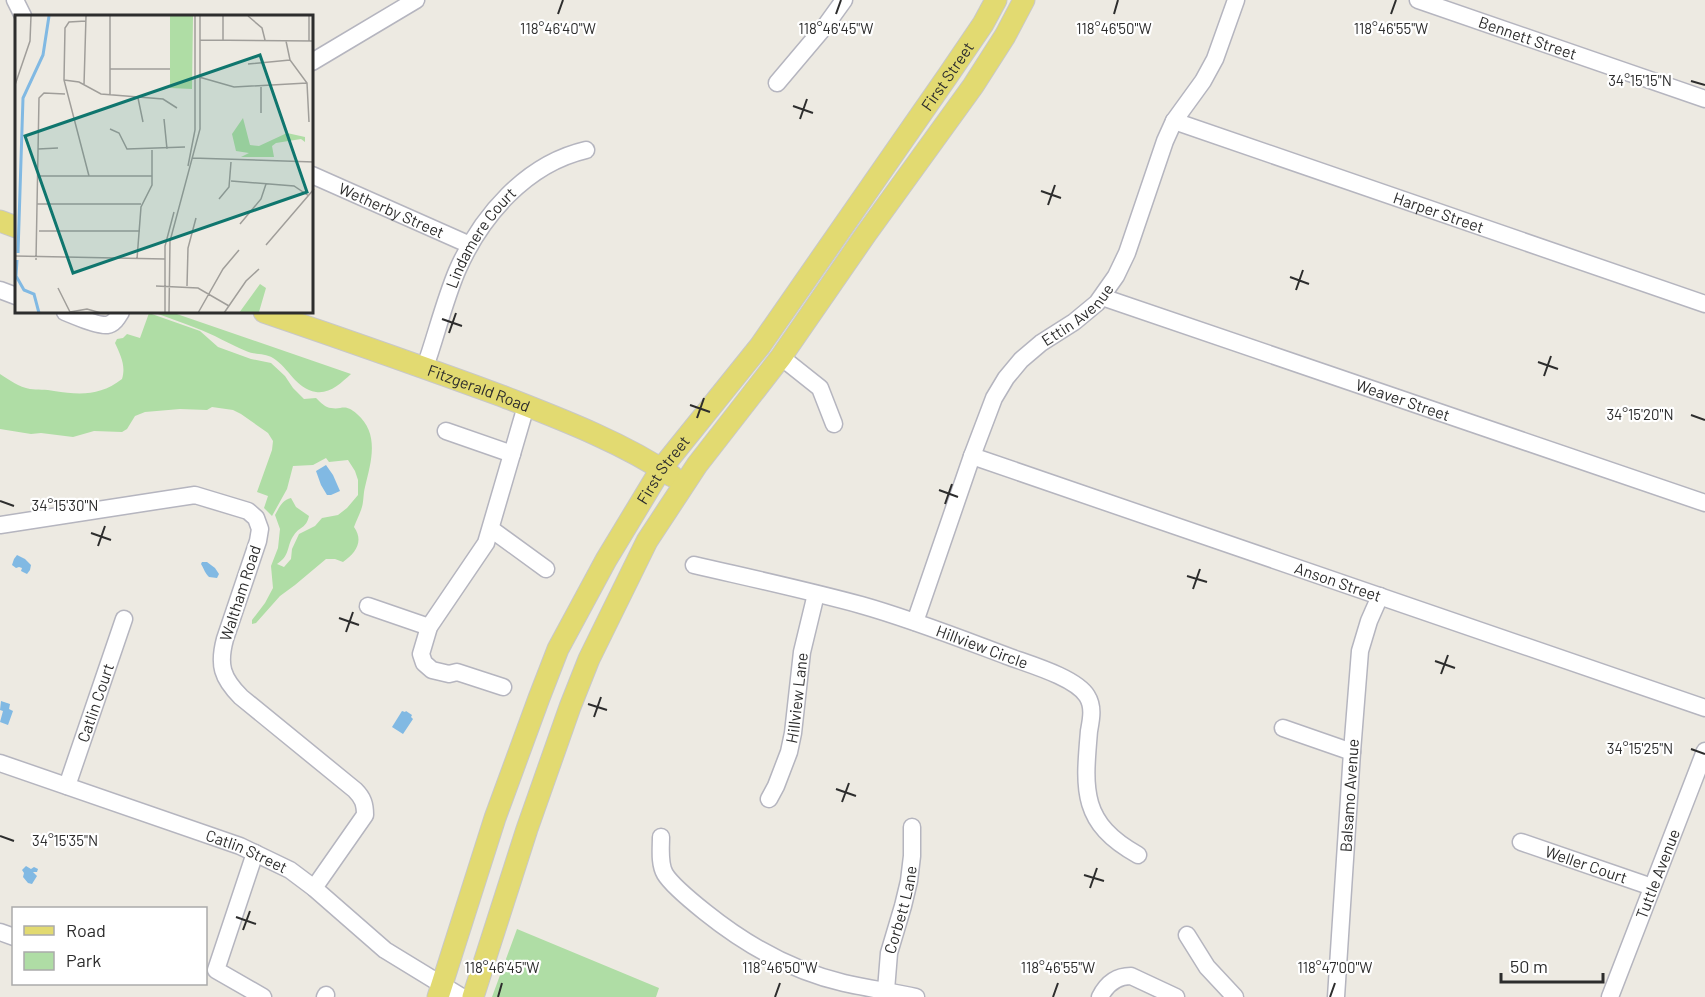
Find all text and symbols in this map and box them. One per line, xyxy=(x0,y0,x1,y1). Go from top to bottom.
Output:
street label: Bennett Street xyxy=(1476,12,1579,63)
inset map xyxy=(15,15,314,314)
text: 118°46'40"W xyxy=(520,19,596,37)
text: 118°46'45"W xyxy=(798,19,874,37)
text: 118°46'50"W xyxy=(1076,19,1152,37)
text: 118°46'55"W xyxy=(1354,19,1428,37)
street label: First Street xyxy=(917,38,977,114)
text: 34°15'15"N xyxy=(1608,71,1672,89)
street label: Wetherby Street xyxy=(336,178,447,241)
street label: Lindamere Court xyxy=(441,183,519,290)
street label: Harper Street xyxy=(1391,187,1487,236)
street label: Ettin Avenue xyxy=(1038,280,1117,349)
street label: Fitzgerald Road xyxy=(425,360,533,415)
street label: Weaver Street xyxy=(1353,374,1453,424)
text: 34°15'20"N xyxy=(1606,405,1674,423)
street label: First Street xyxy=(632,432,693,507)
text: 34°15'30"N xyxy=(32,496,98,514)
street label: Waltham Road xyxy=(215,543,264,643)
street label: Anson Street xyxy=(1292,558,1384,605)
street label: Hillview Circle xyxy=(934,620,1031,672)
street label: Hillview Lane xyxy=(781,651,811,745)
street label: Catlin Court xyxy=(73,661,117,744)
street label: Balsamo Avenue xyxy=(1335,738,1362,853)
text: 34°15'25"N xyxy=(1607,739,1673,757)
street label: Catlin Street xyxy=(204,825,291,876)
street label: Tuttle Avenue xyxy=(1631,826,1683,921)
text: 34°15'35"N xyxy=(32,831,98,849)
street label: Weller Court xyxy=(1543,841,1630,887)
street label: Corbett Lane xyxy=(879,865,920,956)
legend xyxy=(12,907,207,985)
text: Road xyxy=(66,919,106,941)
scale bar xyxy=(1501,946,1603,984)
text: Park xyxy=(66,949,101,971)
text: 50 m xyxy=(1510,955,1548,977)
text: 118°46'45"W xyxy=(464,958,540,976)
text: 118°46'50"W xyxy=(742,958,818,976)
text: 118°46'55"W xyxy=(1021,958,1095,976)
text: 118°47'00"W xyxy=(1297,958,1373,976)

